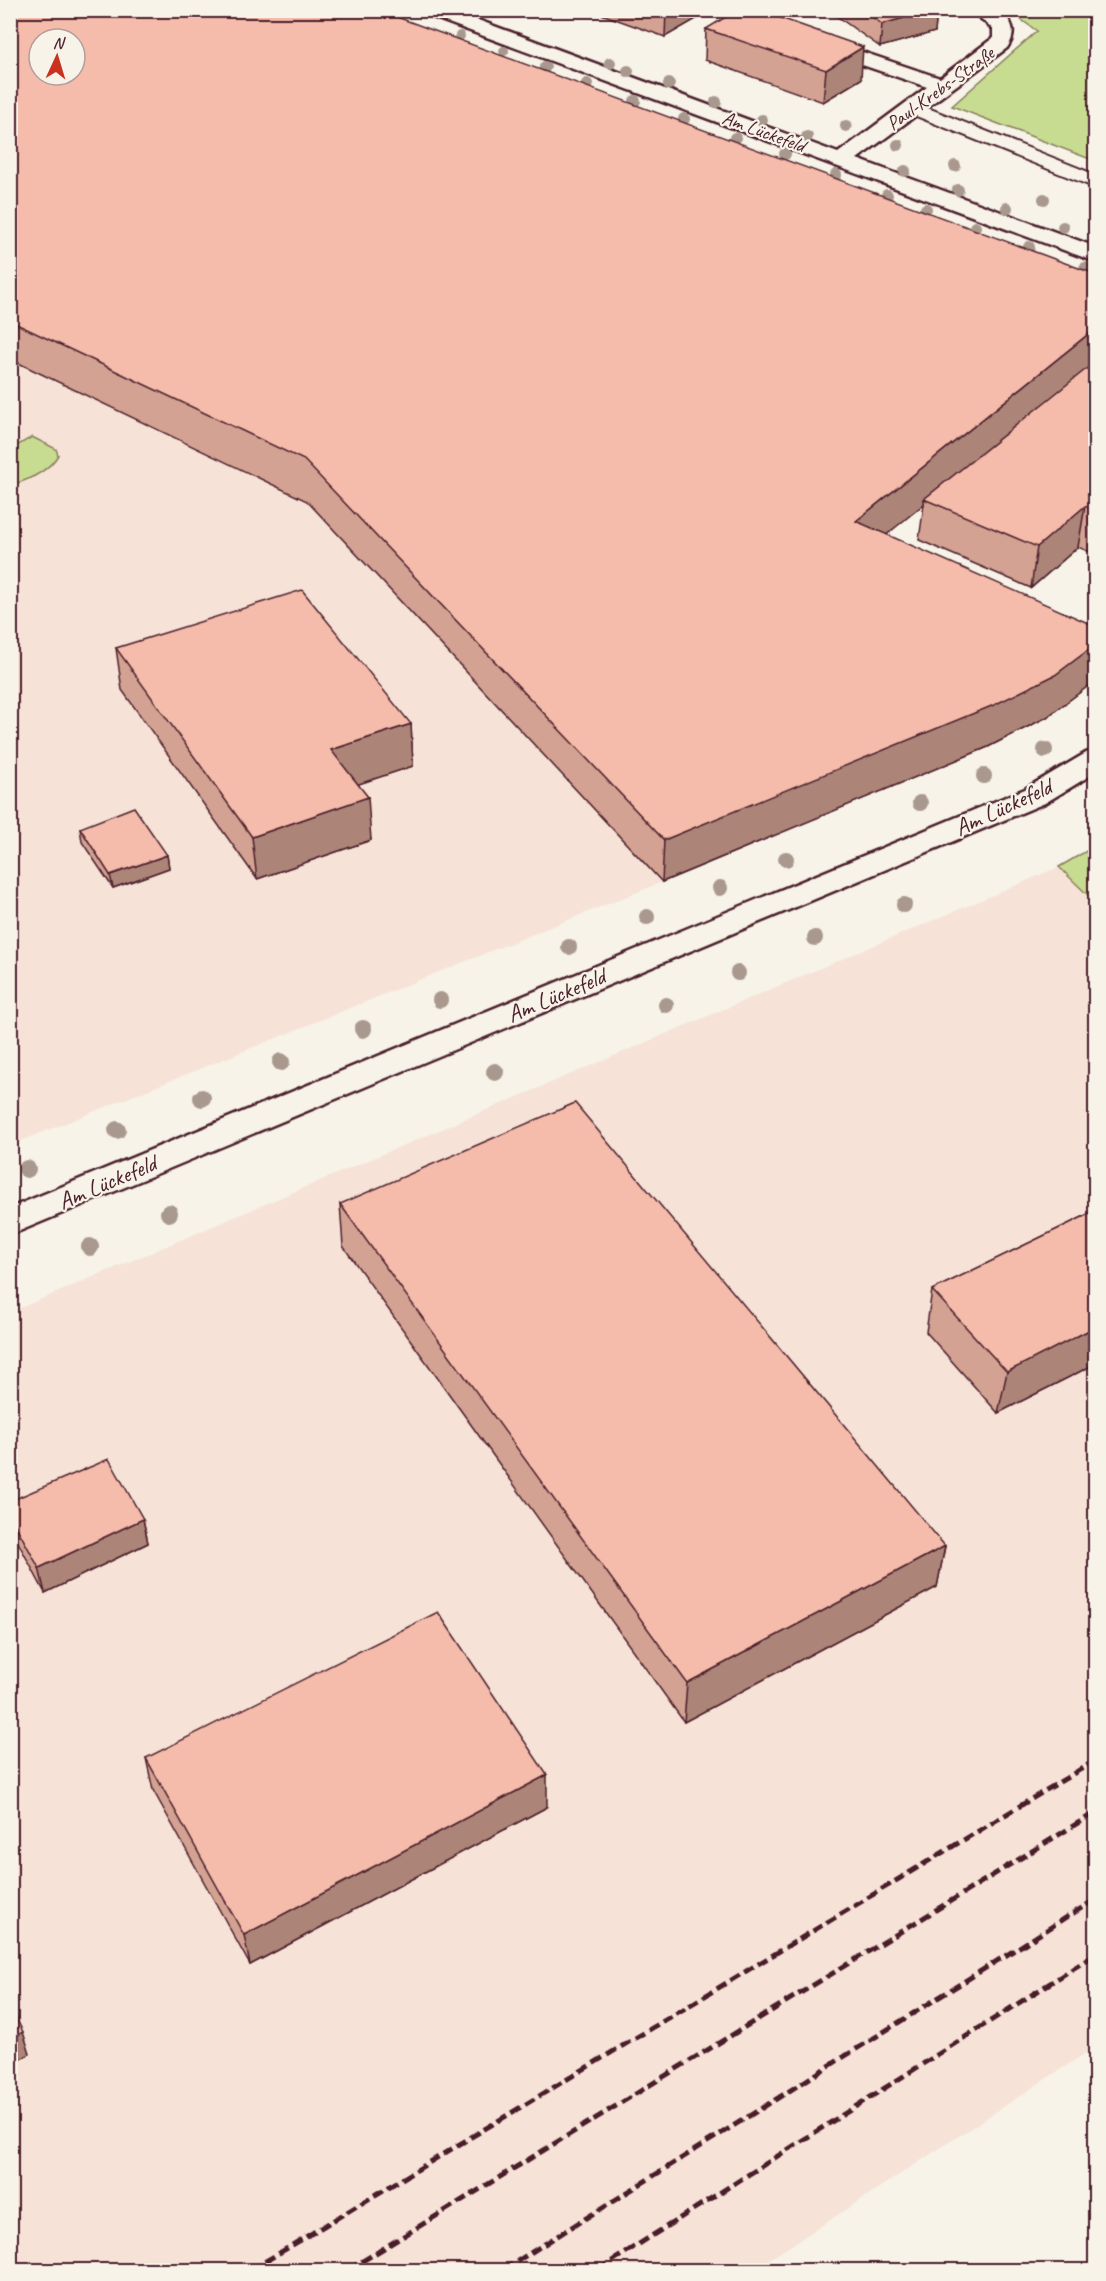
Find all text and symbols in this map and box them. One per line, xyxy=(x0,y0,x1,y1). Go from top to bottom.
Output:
north arrow xyxy=(27,27,87,87)
text: N xyxy=(52,33,67,54)
street label: Paul-Krebs-Straße xyxy=(881,40,1000,136)
street label: Am Lückefeld xyxy=(719,105,812,159)
street label: Am Lückefeld xyxy=(950,770,1060,843)
street label: Am Lückefeld xyxy=(502,960,613,1029)
street label: Am Lückefeld xyxy=(53,1147,164,1216)

